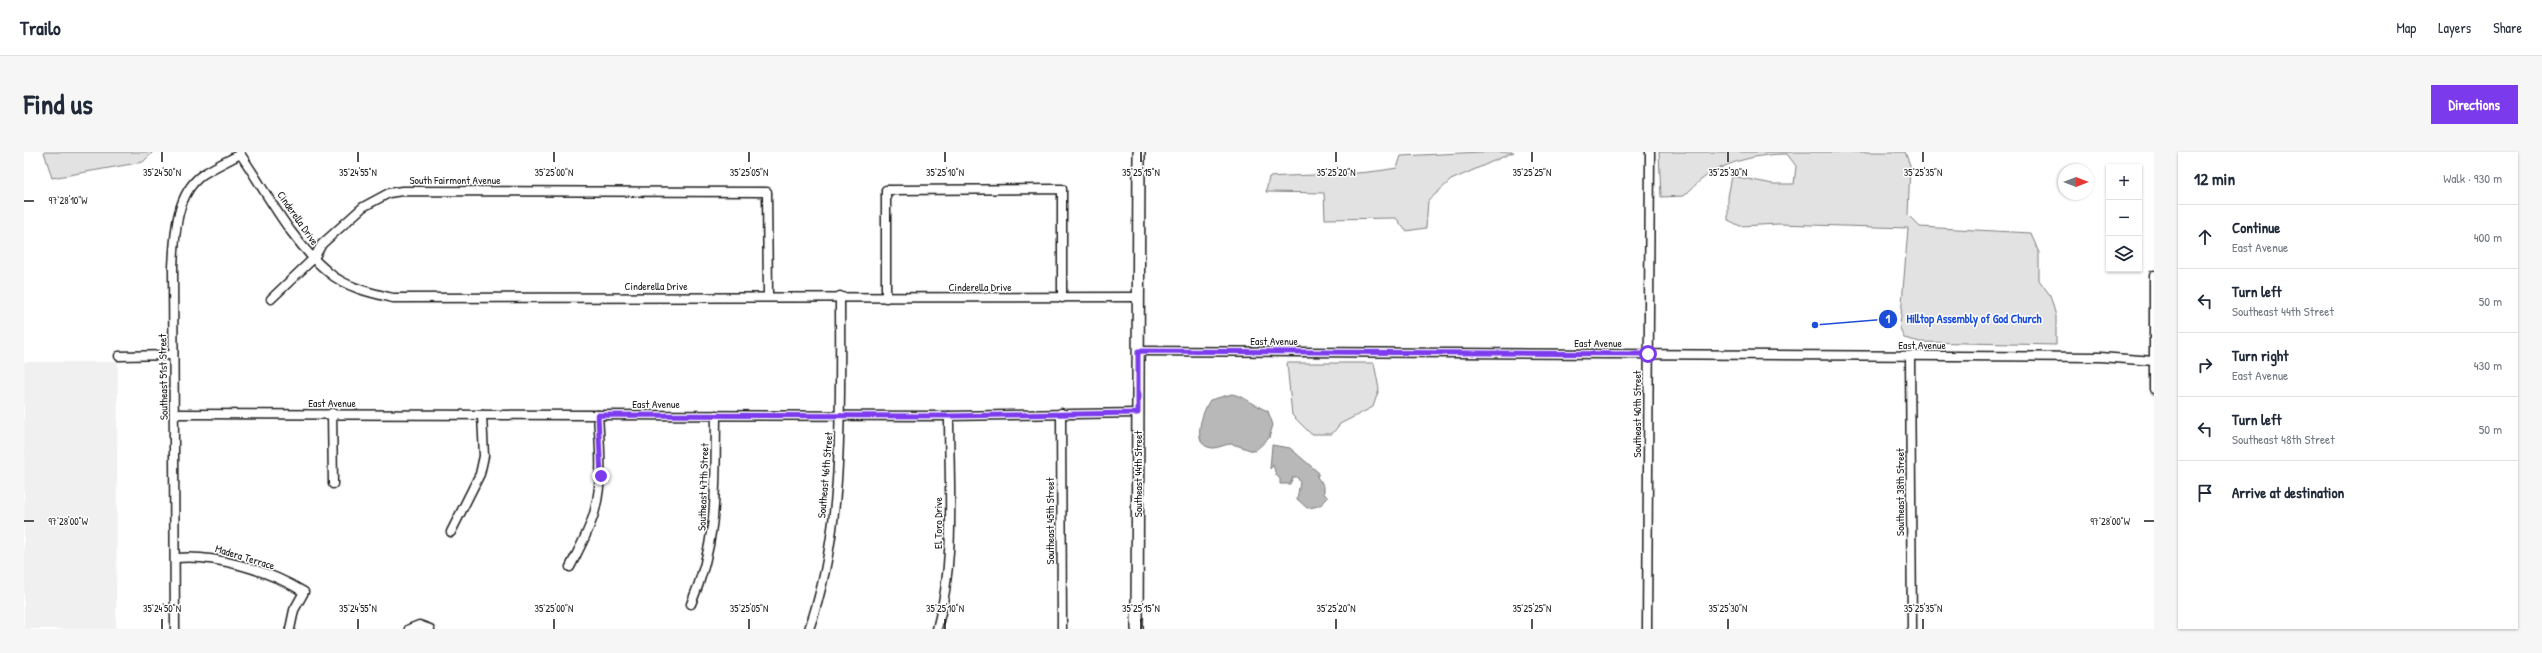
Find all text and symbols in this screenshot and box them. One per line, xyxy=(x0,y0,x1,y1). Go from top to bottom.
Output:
text: Trailo xyxy=(20,15,61,41)
text: Map xyxy=(2396,18,2416,37)
text: Layers xyxy=(2438,18,2471,37)
text: Share xyxy=(2493,18,2522,37)
text: Find us xyxy=(24,85,93,123)
button: Directions xyxy=(2431,85,2518,124)
north arrow xyxy=(2058,164,2094,200)
map controls xyxy=(2106,164,2142,272)
button: + xyxy=(2106,164,2142,200)
text: 35°24'50"N xyxy=(143,166,181,179)
text: 35°24'55"N xyxy=(339,166,377,179)
text: 35°25'00"N xyxy=(535,166,573,179)
text: 35°25'05"N xyxy=(730,166,768,179)
text: 35°25'10"N xyxy=(926,166,964,179)
text: 35°25'15"N xyxy=(1122,166,1160,179)
text: 35°25'20"N xyxy=(1316,166,1356,179)
text: 35°25'25"N xyxy=(1513,166,1551,179)
text: 35°25'30"N xyxy=(1709,166,1747,179)
text: 35°25'35"N xyxy=(1904,166,1942,179)
text: 12 min xyxy=(2194,167,2235,190)
text: Walk · 930 m xyxy=(2443,169,2502,187)
street label: South Fairmont Avenue xyxy=(409,173,501,187)
street label: Cinderella Drive xyxy=(274,188,322,248)
text: 97°28'10"W xyxy=(49,194,88,207)
button: − xyxy=(2106,200,2142,236)
text: Continue xyxy=(2232,217,2280,238)
icon: ahead xyxy=(2194,226,2216,248)
text: 400 m xyxy=(2474,228,2502,246)
button: layers xyxy=(2106,236,2142,272)
text: East Avenue xyxy=(2232,238,2288,256)
street label: Cinderella Drive xyxy=(624,279,688,293)
street label: Cinderella Drive xyxy=(948,280,1012,294)
text: Turn left xyxy=(2232,281,2282,302)
icon: left xyxy=(2194,290,2216,312)
text: 50 m xyxy=(2479,292,2502,310)
text: Southeast 44th Street xyxy=(2232,302,2334,320)
callout: Hilltop Assembly of God Church xyxy=(1878,307,2049,331)
text: 1 xyxy=(1886,310,1891,327)
text: Hilltop Assembly of God Church xyxy=(1906,310,2042,328)
street label: Southeast 51st Street xyxy=(155,334,171,420)
street label: East Avenue xyxy=(1250,334,1298,348)
street label: East Avenue xyxy=(1574,336,1622,350)
street label: East Avenue xyxy=(1898,338,1946,352)
route start xyxy=(1639,345,1657,363)
text: Turn right xyxy=(2232,345,2288,366)
icon: right xyxy=(2194,354,2216,376)
text: 430 m xyxy=(2474,356,2502,374)
text: East Avenue xyxy=(2232,366,2288,384)
street label: Southeast 40th Street xyxy=(1630,370,1644,458)
street label: East Avenue xyxy=(308,396,356,410)
street label: East Avenue xyxy=(632,397,680,411)
text: Turn left xyxy=(2232,409,2282,430)
icon: left xyxy=(2194,418,2216,440)
text: 50 m xyxy=(2479,420,2502,438)
text: Southeast 48th Street xyxy=(2232,430,2335,448)
street label: Southeast 46th Street xyxy=(814,431,836,519)
street label: Southeast 44th Street xyxy=(1131,431,1145,517)
street label: Southeast 47th Street xyxy=(694,443,712,531)
street label: Southeast 38th Street xyxy=(1893,448,1907,536)
route end xyxy=(592,467,610,485)
street label: Southeast 45th Street xyxy=(1043,477,1057,564)
icon: arrive xyxy=(2194,482,2216,504)
text: Arrive at destination xyxy=(2232,482,2344,503)
street label: El Toro Drive xyxy=(931,496,945,549)
text: 97°28'00"W xyxy=(48,515,89,528)
text: 97°28'00"W xyxy=(2090,515,2131,528)
street label: Madera Terrace xyxy=(214,541,277,573)
text: 35°24'50"N xyxy=(143,602,181,615)
text: 35°24'55"N xyxy=(339,602,377,615)
text: 35°25'00"N xyxy=(535,602,573,615)
text: 35°25'05"N xyxy=(730,602,768,615)
text: 35°25'10"N xyxy=(926,602,964,615)
text: 35°25'15"N xyxy=(1122,602,1160,615)
text: 35°25'20"N xyxy=(1316,602,1356,615)
text: 35°25'25"N xyxy=(1513,602,1551,615)
text: 35°25'30"N xyxy=(1709,602,1747,615)
text: 35°25'35"N xyxy=(1904,602,1942,615)

